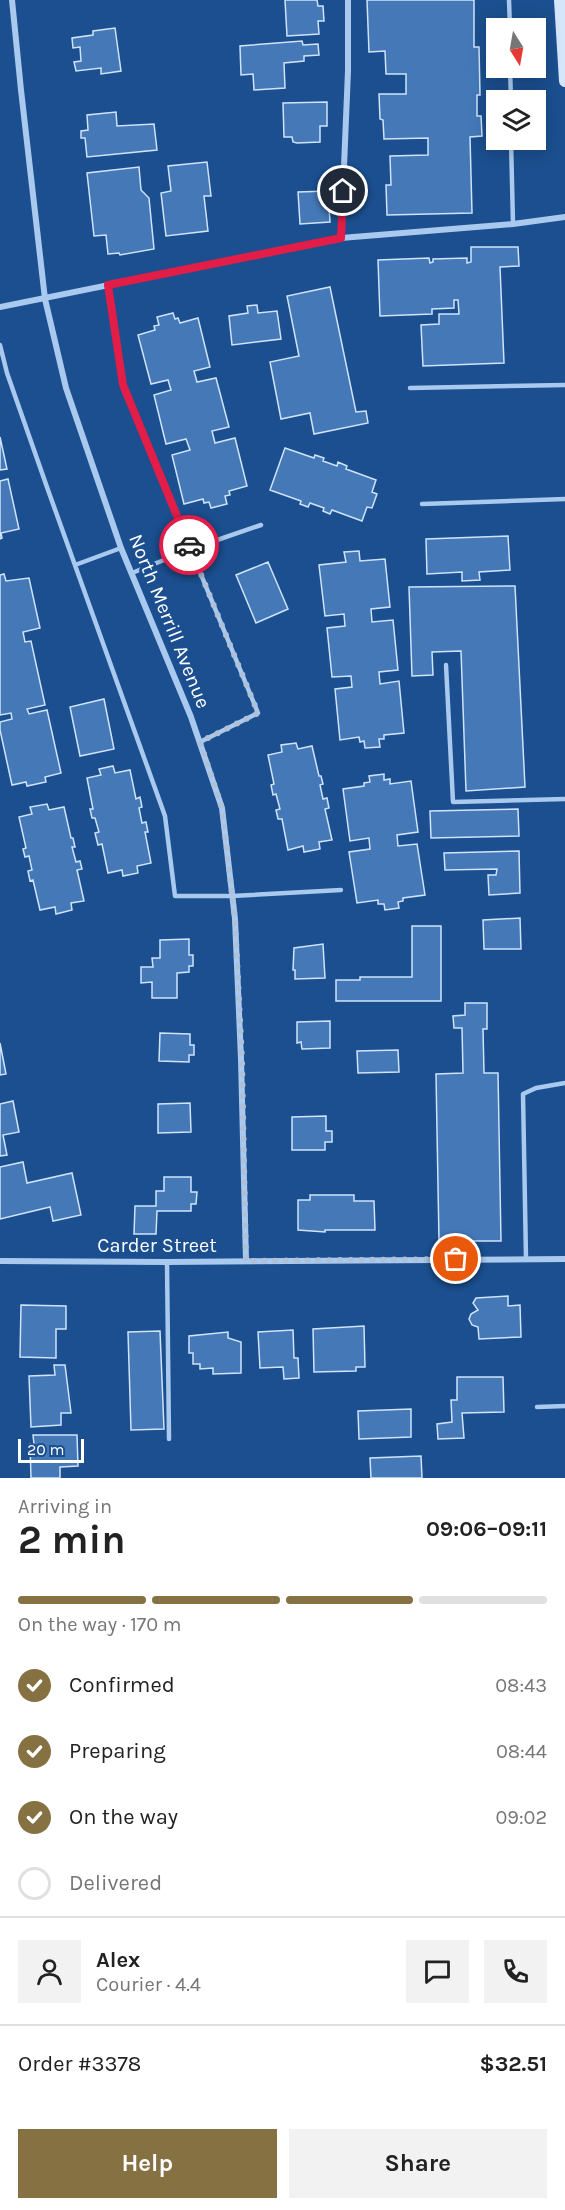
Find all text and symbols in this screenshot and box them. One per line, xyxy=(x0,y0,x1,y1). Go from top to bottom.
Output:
north arrow xyxy=(486,18,546,78)
map controls xyxy=(486,18,546,150)
button: layers xyxy=(486,90,546,150)
pin xyxy=(317,165,368,216)
icon: home xyxy=(326,174,359,207)
courier xyxy=(159,515,219,575)
icon: car xyxy=(173,529,206,562)
street label: North Merrill Avenue xyxy=(124,531,215,712)
pin xyxy=(430,1233,481,1284)
street label: Carder Street xyxy=(97,1234,217,1257)
icon: bag xyxy=(439,1242,472,1275)
scale bar xyxy=(18,1436,84,1464)
text: 20 m xyxy=(27,1440,65,1459)
text: Arriving in xyxy=(18,1495,112,1518)
text: 09:06–09:11 xyxy=(426,1516,547,1542)
text: 2 min xyxy=(18,1517,126,1563)
text: On the way · 170 m xyxy=(18,1613,182,1636)
icon: check xyxy=(18,1669,51,1702)
text: Confirmed xyxy=(69,1672,175,1698)
text: 08:43 xyxy=(495,1674,547,1697)
icon: check xyxy=(18,1735,51,1768)
text: Preparing xyxy=(69,1738,166,1764)
text: 08:44 xyxy=(496,1740,547,1763)
icon: check xyxy=(18,1801,51,1834)
text: On the way xyxy=(69,1804,178,1830)
text: 09:02 xyxy=(495,1806,547,1829)
text: Delivered xyxy=(69,1870,162,1896)
button: person xyxy=(18,1940,81,2003)
button: chat xyxy=(406,1940,469,2003)
button: phone xyxy=(484,1940,547,2003)
text: Alex xyxy=(96,1947,140,1973)
text: Courier · 4.4 xyxy=(96,1973,201,1996)
text: Order #3378 xyxy=(18,2051,141,2077)
text: $32.51 xyxy=(479,2051,547,2077)
button: Help xyxy=(18,2129,277,2198)
button: Share xyxy=(289,2129,547,2198)

